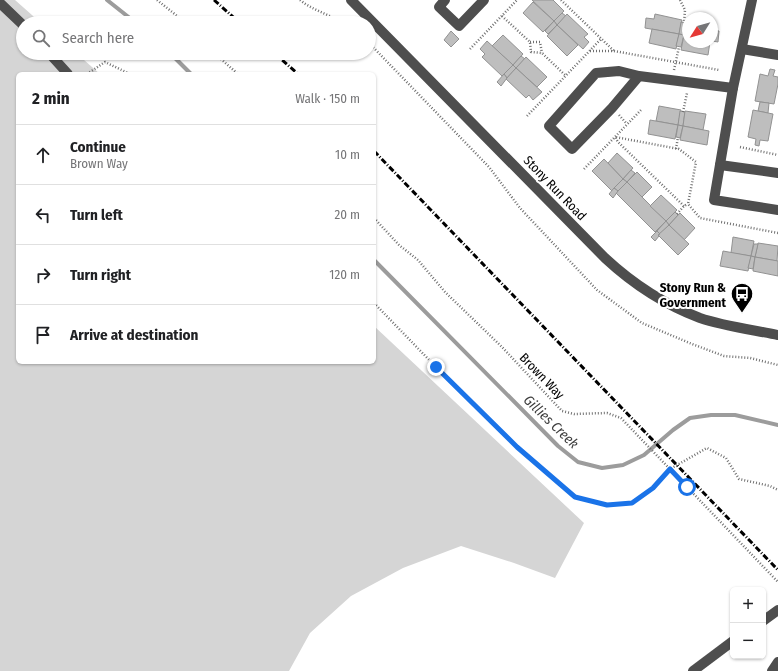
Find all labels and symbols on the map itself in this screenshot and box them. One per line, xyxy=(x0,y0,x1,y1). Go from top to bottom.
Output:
north arrow xyxy=(682,12,718,48)
street label: Stony Run Road xyxy=(521,153,589,223)
place label: Stony Run & Government xyxy=(659,280,726,310)
bus stop icon: Stony Run & Government xyxy=(729,281,755,314)
street label: Brown Way xyxy=(517,350,568,402)
route end xyxy=(427,358,445,376)
water label: Gillies Creek xyxy=(520,392,582,452)
route start xyxy=(678,478,696,496)

